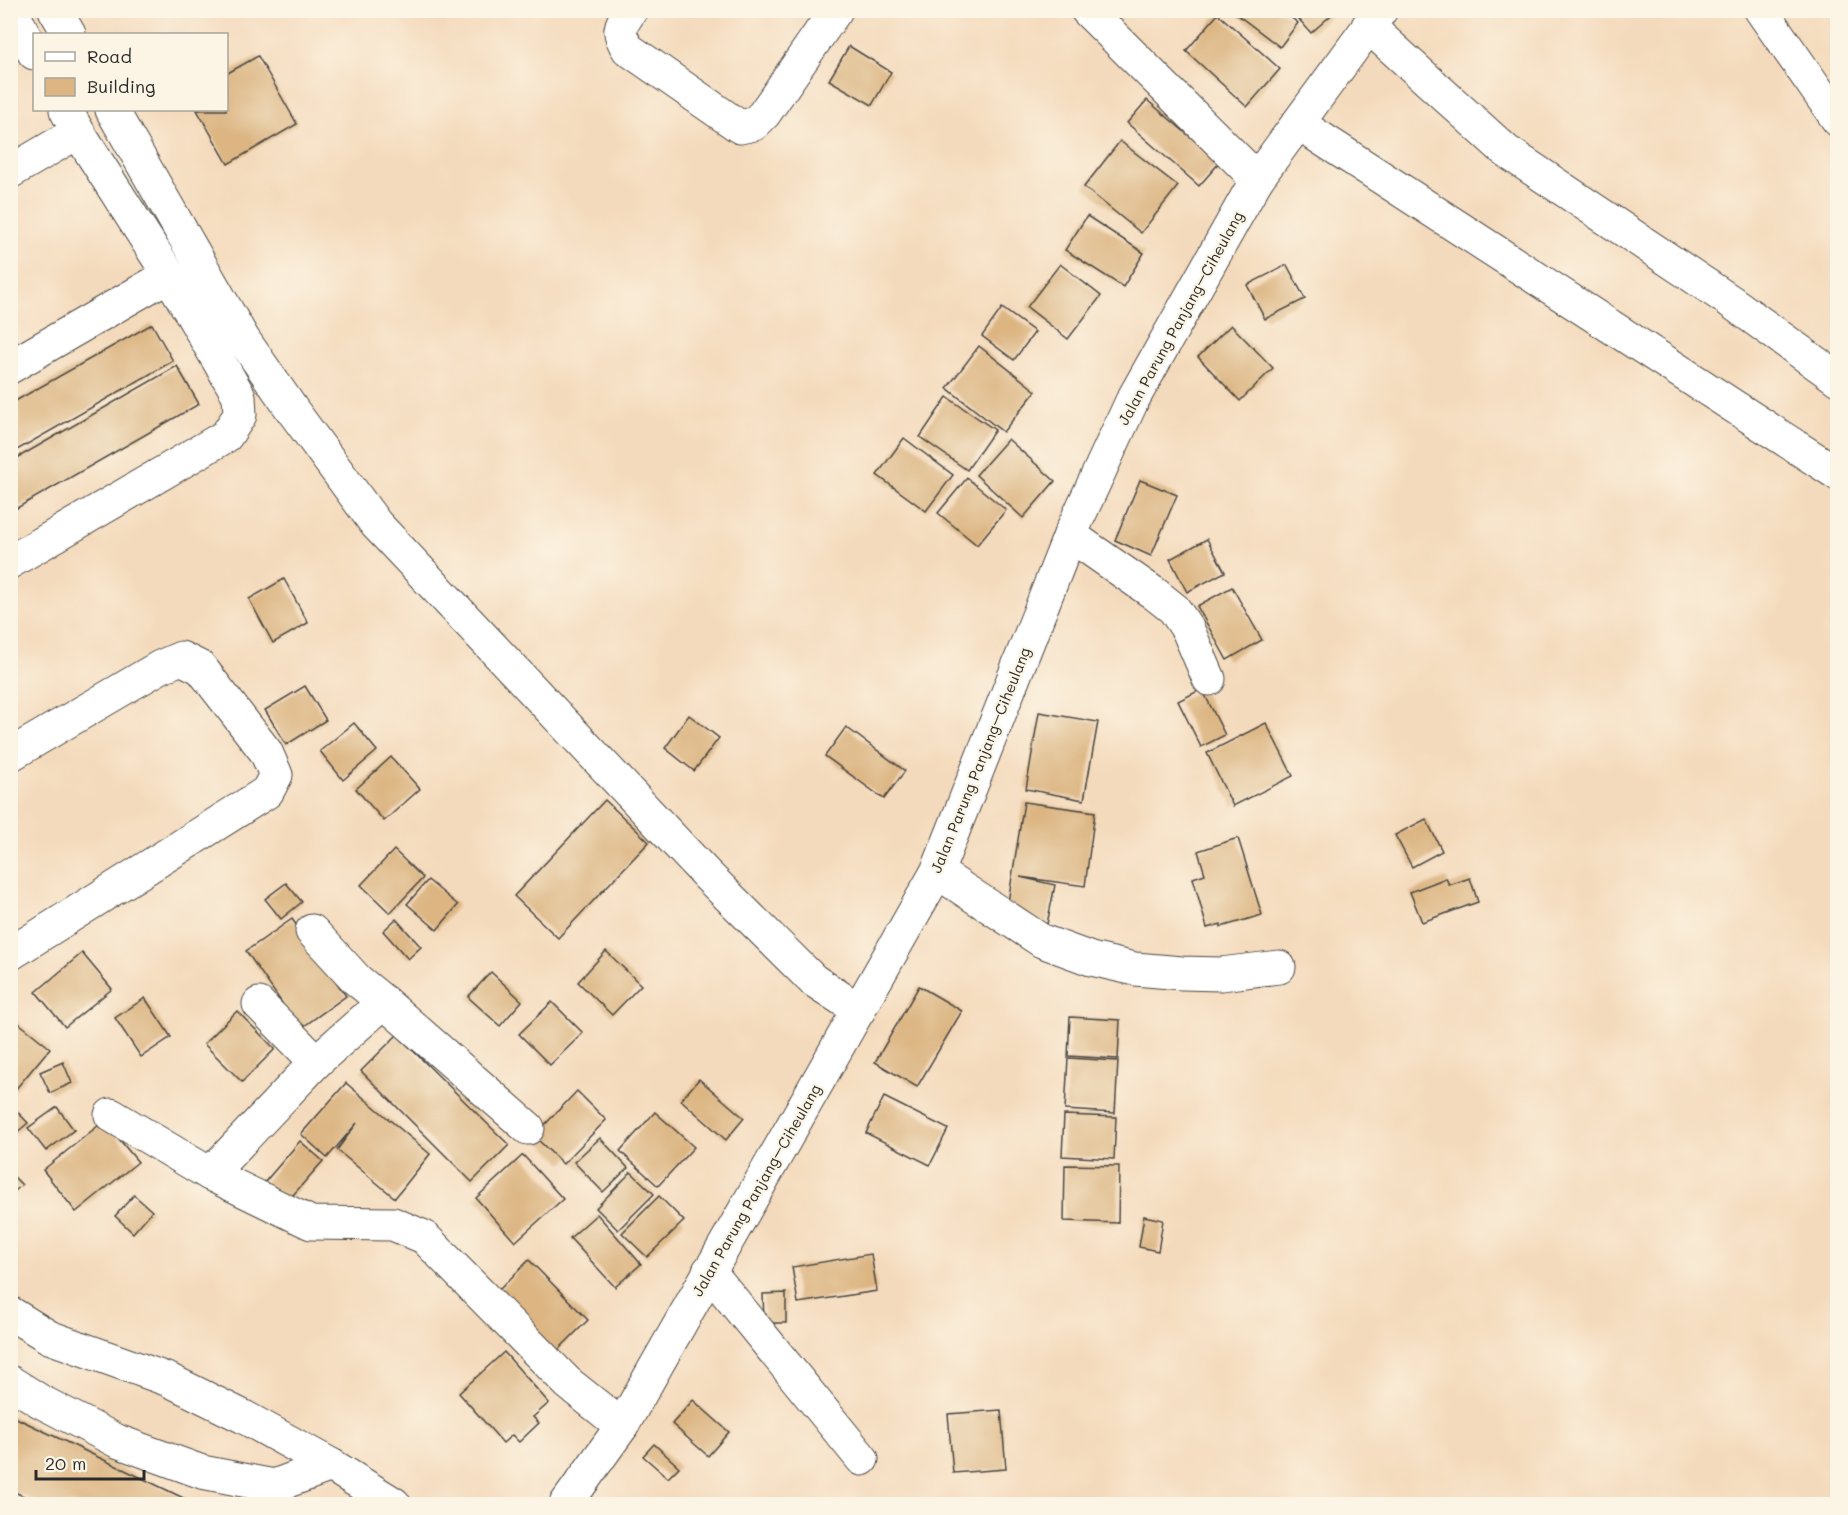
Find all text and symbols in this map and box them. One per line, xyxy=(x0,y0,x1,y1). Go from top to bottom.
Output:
legend xyxy=(33,33,228,111)
text: Road xyxy=(87,44,132,68)
text: Building xyxy=(87,74,155,98)
street label: Jalan Parung Panjang–Ciheulang xyxy=(1113,207,1247,429)
street label: Jalan Parung Panjang–Ciheulang xyxy=(925,644,1035,876)
street label: Jalan Parung Panjang–Ciheulang xyxy=(687,1080,825,1300)
scale bar xyxy=(36,1443,144,1481)
text: 20 m xyxy=(45,1451,86,1475)

